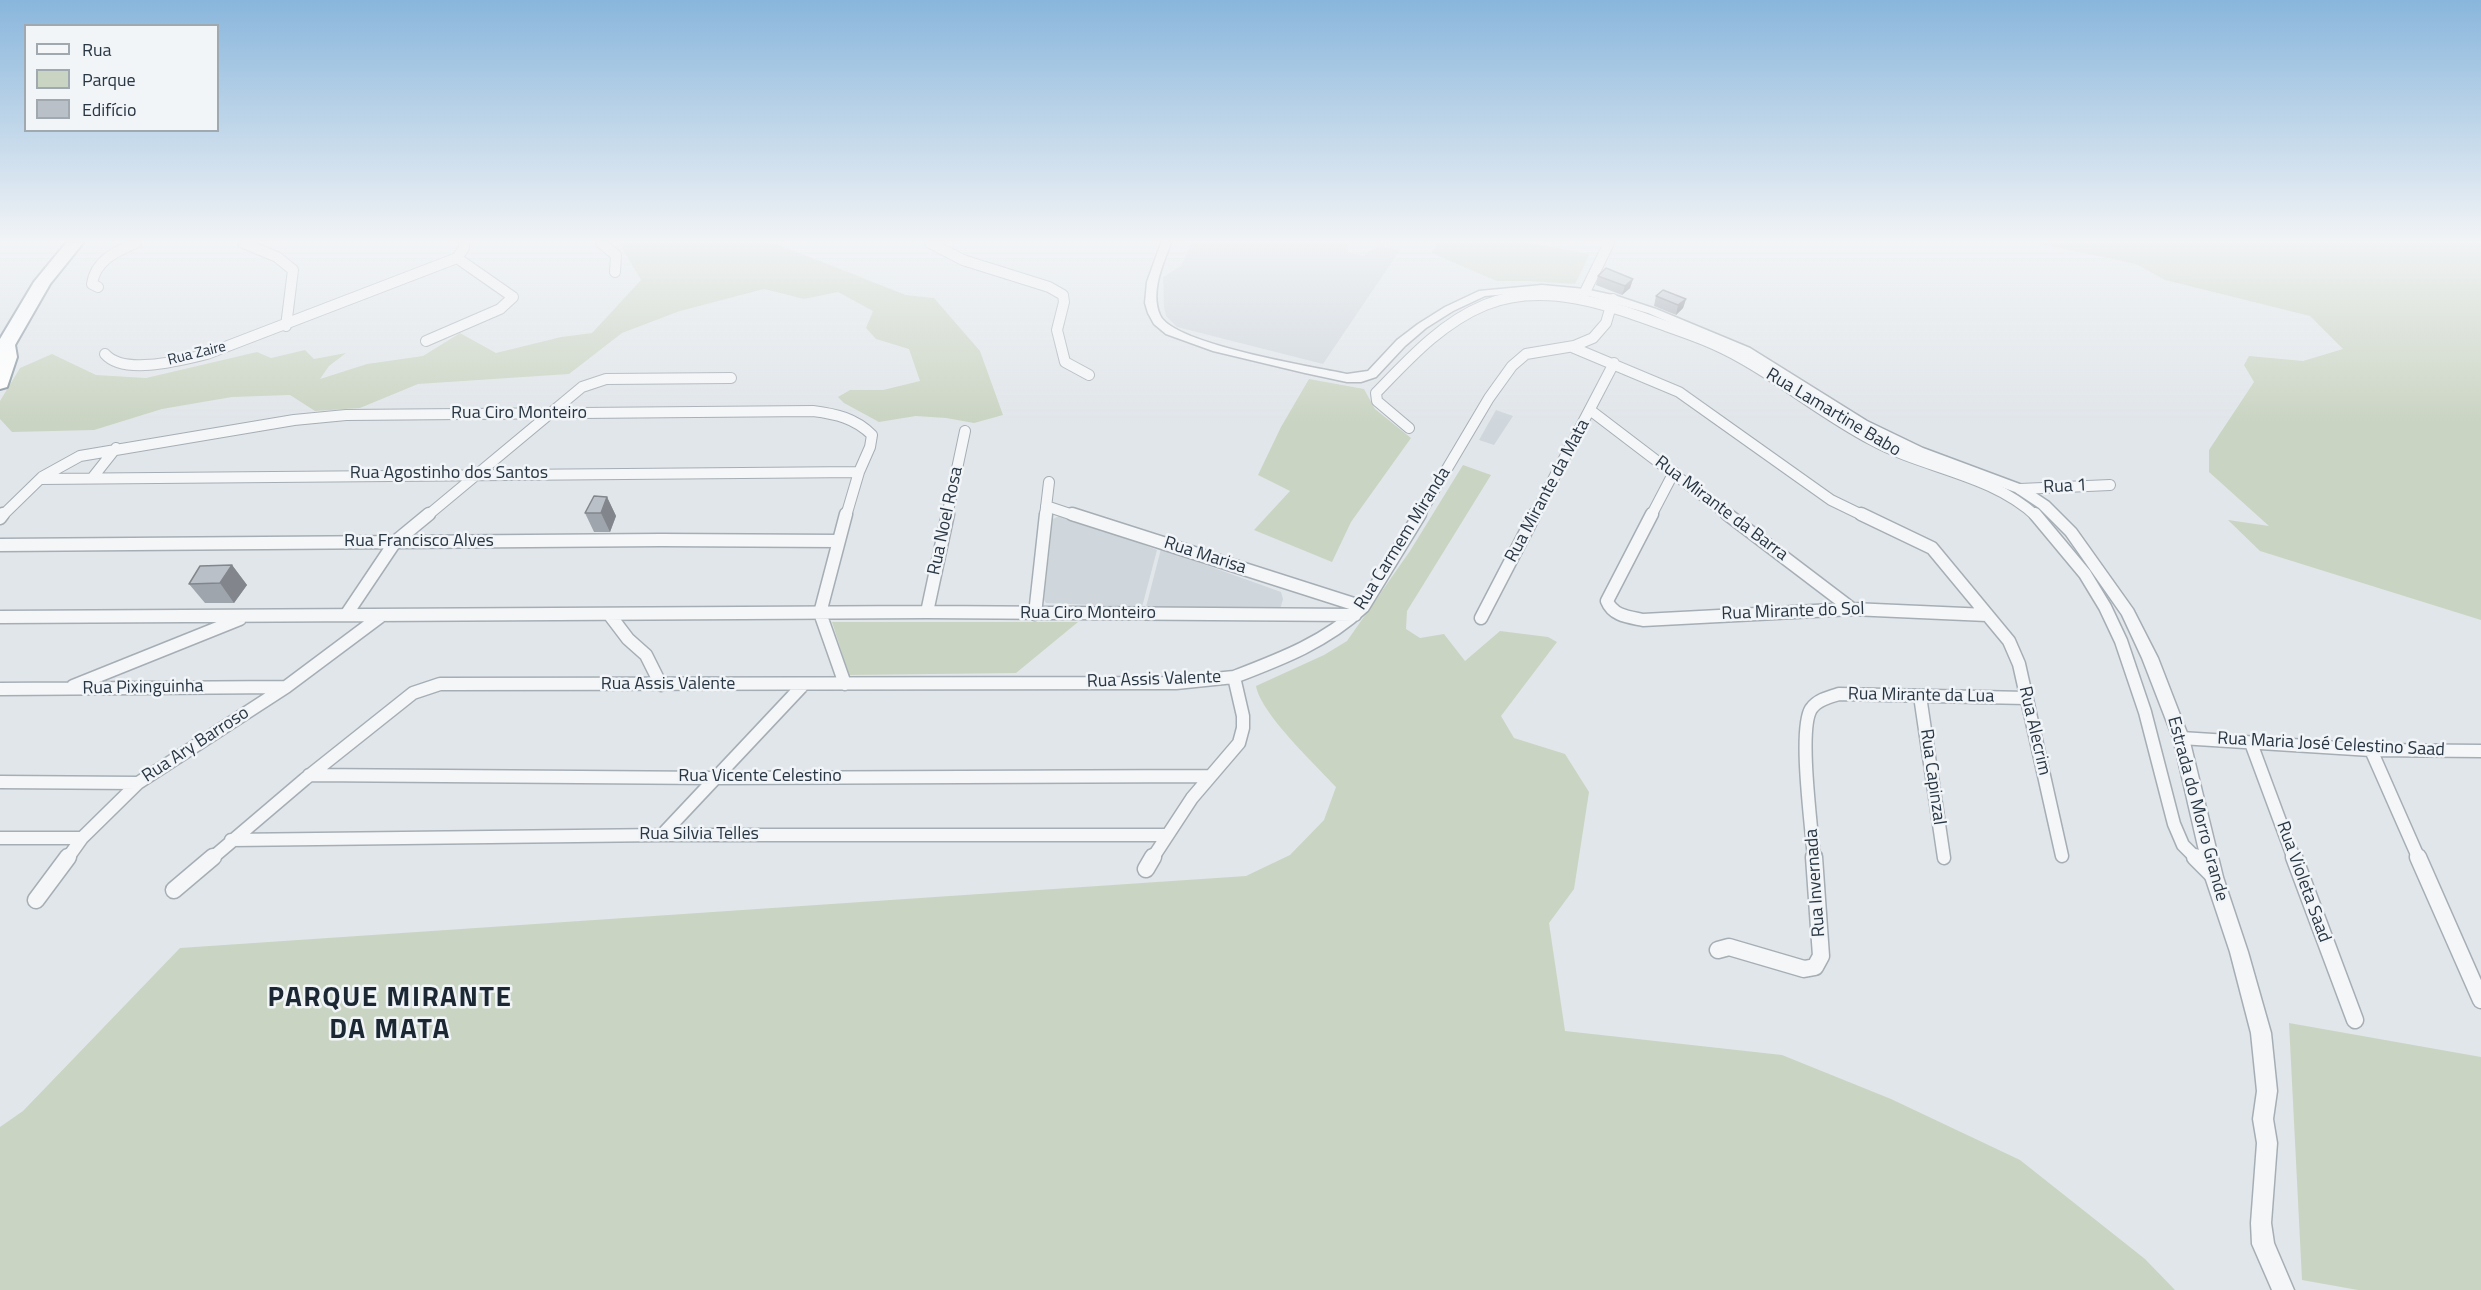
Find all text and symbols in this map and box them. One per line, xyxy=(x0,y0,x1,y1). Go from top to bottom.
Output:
legend xyxy=(24,24,219,132)
text: Rua xyxy=(82,36,112,63)
text: Parque xyxy=(82,66,136,93)
text: Edifício xyxy=(82,96,136,123)
street label: Rua Zaire xyxy=(166,338,228,370)
street label: Rua Lamartine Babo xyxy=(1762,364,1904,462)
street label: Rua Ciro Monteiro xyxy=(451,403,587,425)
street label: Rua Mirante da Mata xyxy=(1501,416,1595,566)
street label: Rua Mirante da Barra xyxy=(1650,452,1792,566)
street label: Rua Agostinho dos Santos xyxy=(350,463,548,485)
street label: Rua Carmem Miranda xyxy=(1350,464,1456,614)
street label: Rua Noel Rosa xyxy=(924,465,968,577)
street label: Rua 1 xyxy=(2043,475,2087,499)
street label: Rua Francisco Alves xyxy=(344,531,494,553)
street label: Rua Marisa xyxy=(1161,533,1249,579)
street label: Rua Mirante do Sol xyxy=(1721,599,1865,625)
street label: Rua Ciro Monteiro xyxy=(1020,603,1156,625)
street label: Rua Assis Valente xyxy=(1086,667,1222,693)
street label: Rua Assis Valente xyxy=(601,674,735,696)
street label: Rua Pixinguinha xyxy=(82,676,204,700)
street label: Rua Mirante da Lua xyxy=(1848,684,1994,708)
street label: Rua Alecrim xyxy=(2013,684,2055,778)
street label: Rua Ary Barroso xyxy=(139,702,253,788)
street label: Estrada do Morro Grande xyxy=(2162,714,2232,904)
street label: Rua Capinzal xyxy=(1915,728,1949,826)
street label: Rua Maria José Celestino Saad xyxy=(2217,728,2445,762)
street label: Rua Vicente Celestino xyxy=(678,766,842,788)
street label: Rua Violeta Saad xyxy=(2271,818,2335,946)
street label: Rua Silvia Telles xyxy=(639,824,759,846)
street label: Rua Invernada xyxy=(1801,828,1831,938)
district label: PARQUE MIRANTE DA MATA xyxy=(267,982,513,1048)

